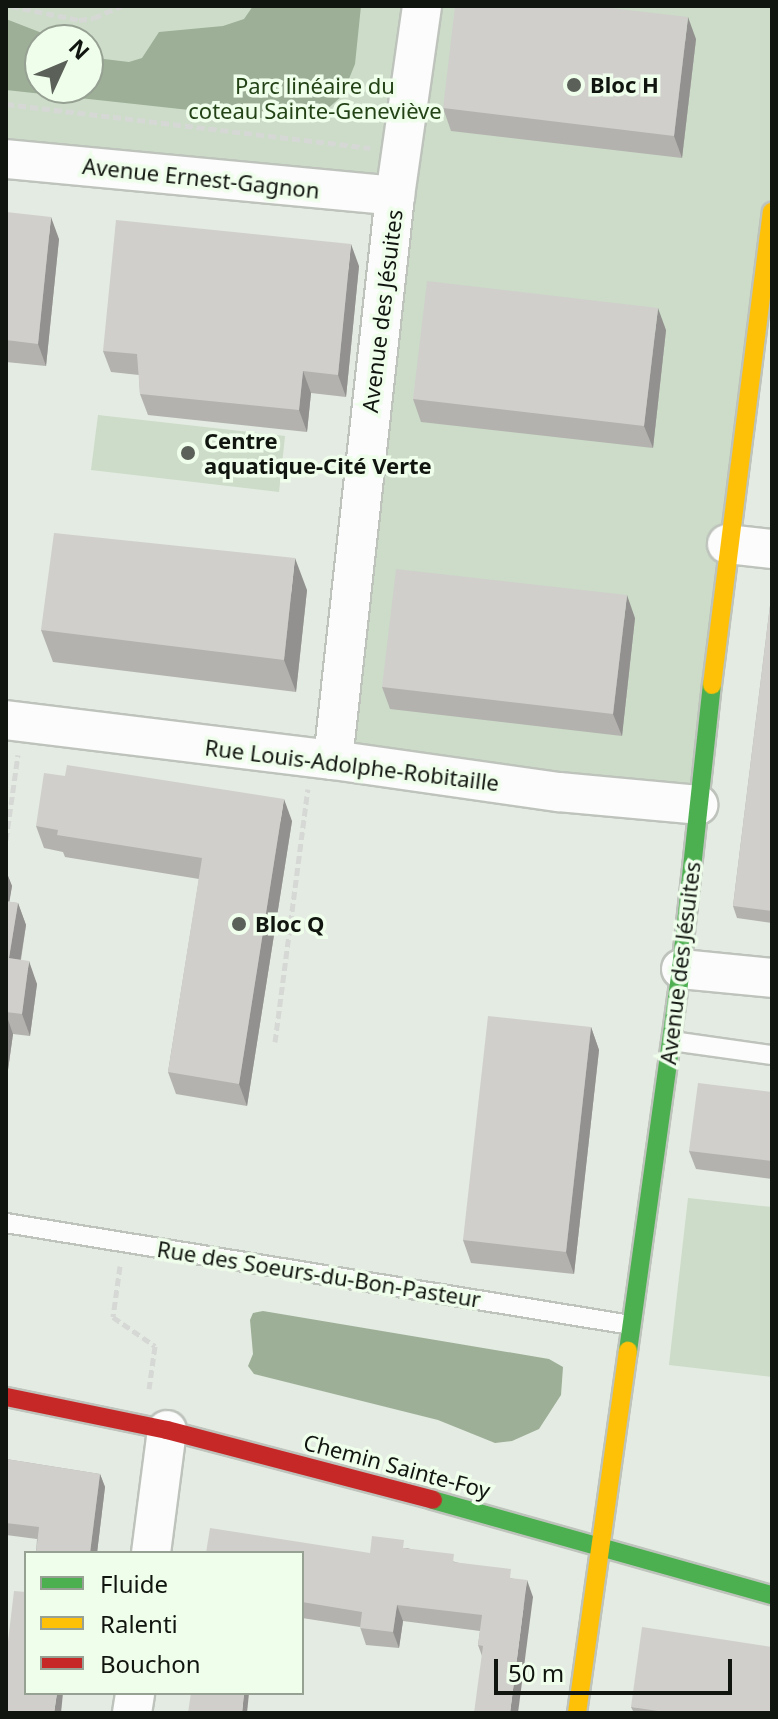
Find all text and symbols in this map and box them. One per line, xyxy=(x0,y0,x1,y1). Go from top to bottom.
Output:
north arrow xyxy=(24,24,104,104)
text: N xyxy=(63,32,97,66)
park label: Parc linéaire du coteau Sainte-Geneviève xyxy=(188,72,442,124)
place label: Bloc H xyxy=(590,72,659,98)
marker: Bloc H xyxy=(565,76,583,94)
street label: Avenue Ernest-Gagnon xyxy=(81,152,321,204)
street label: Avenue des Jésuites xyxy=(356,208,408,414)
place label: Centre aquatique-Cité Verte xyxy=(204,427,432,478)
marker: Centre aquatique-Cité Verte xyxy=(179,444,197,462)
street label: Rue Louis-Adolphe-Robitaille xyxy=(203,734,501,796)
street label: Avenue des Jésuites xyxy=(654,860,706,1066)
place label: Bloc Q xyxy=(255,911,324,937)
marker: Bloc Q xyxy=(230,915,248,933)
street label: Rue des Soeurs-du-Bon-Pasteur xyxy=(155,1235,483,1313)
street label: Chemin Sainte-Foy xyxy=(301,1428,493,1504)
legend xyxy=(24,1551,304,1695)
text: Fluide xyxy=(100,1567,168,1600)
text: Ralenti xyxy=(100,1607,178,1640)
scale bar xyxy=(498,1643,736,1693)
text: Bouchon xyxy=(100,1647,201,1680)
text: 50 m xyxy=(508,1656,564,1689)

